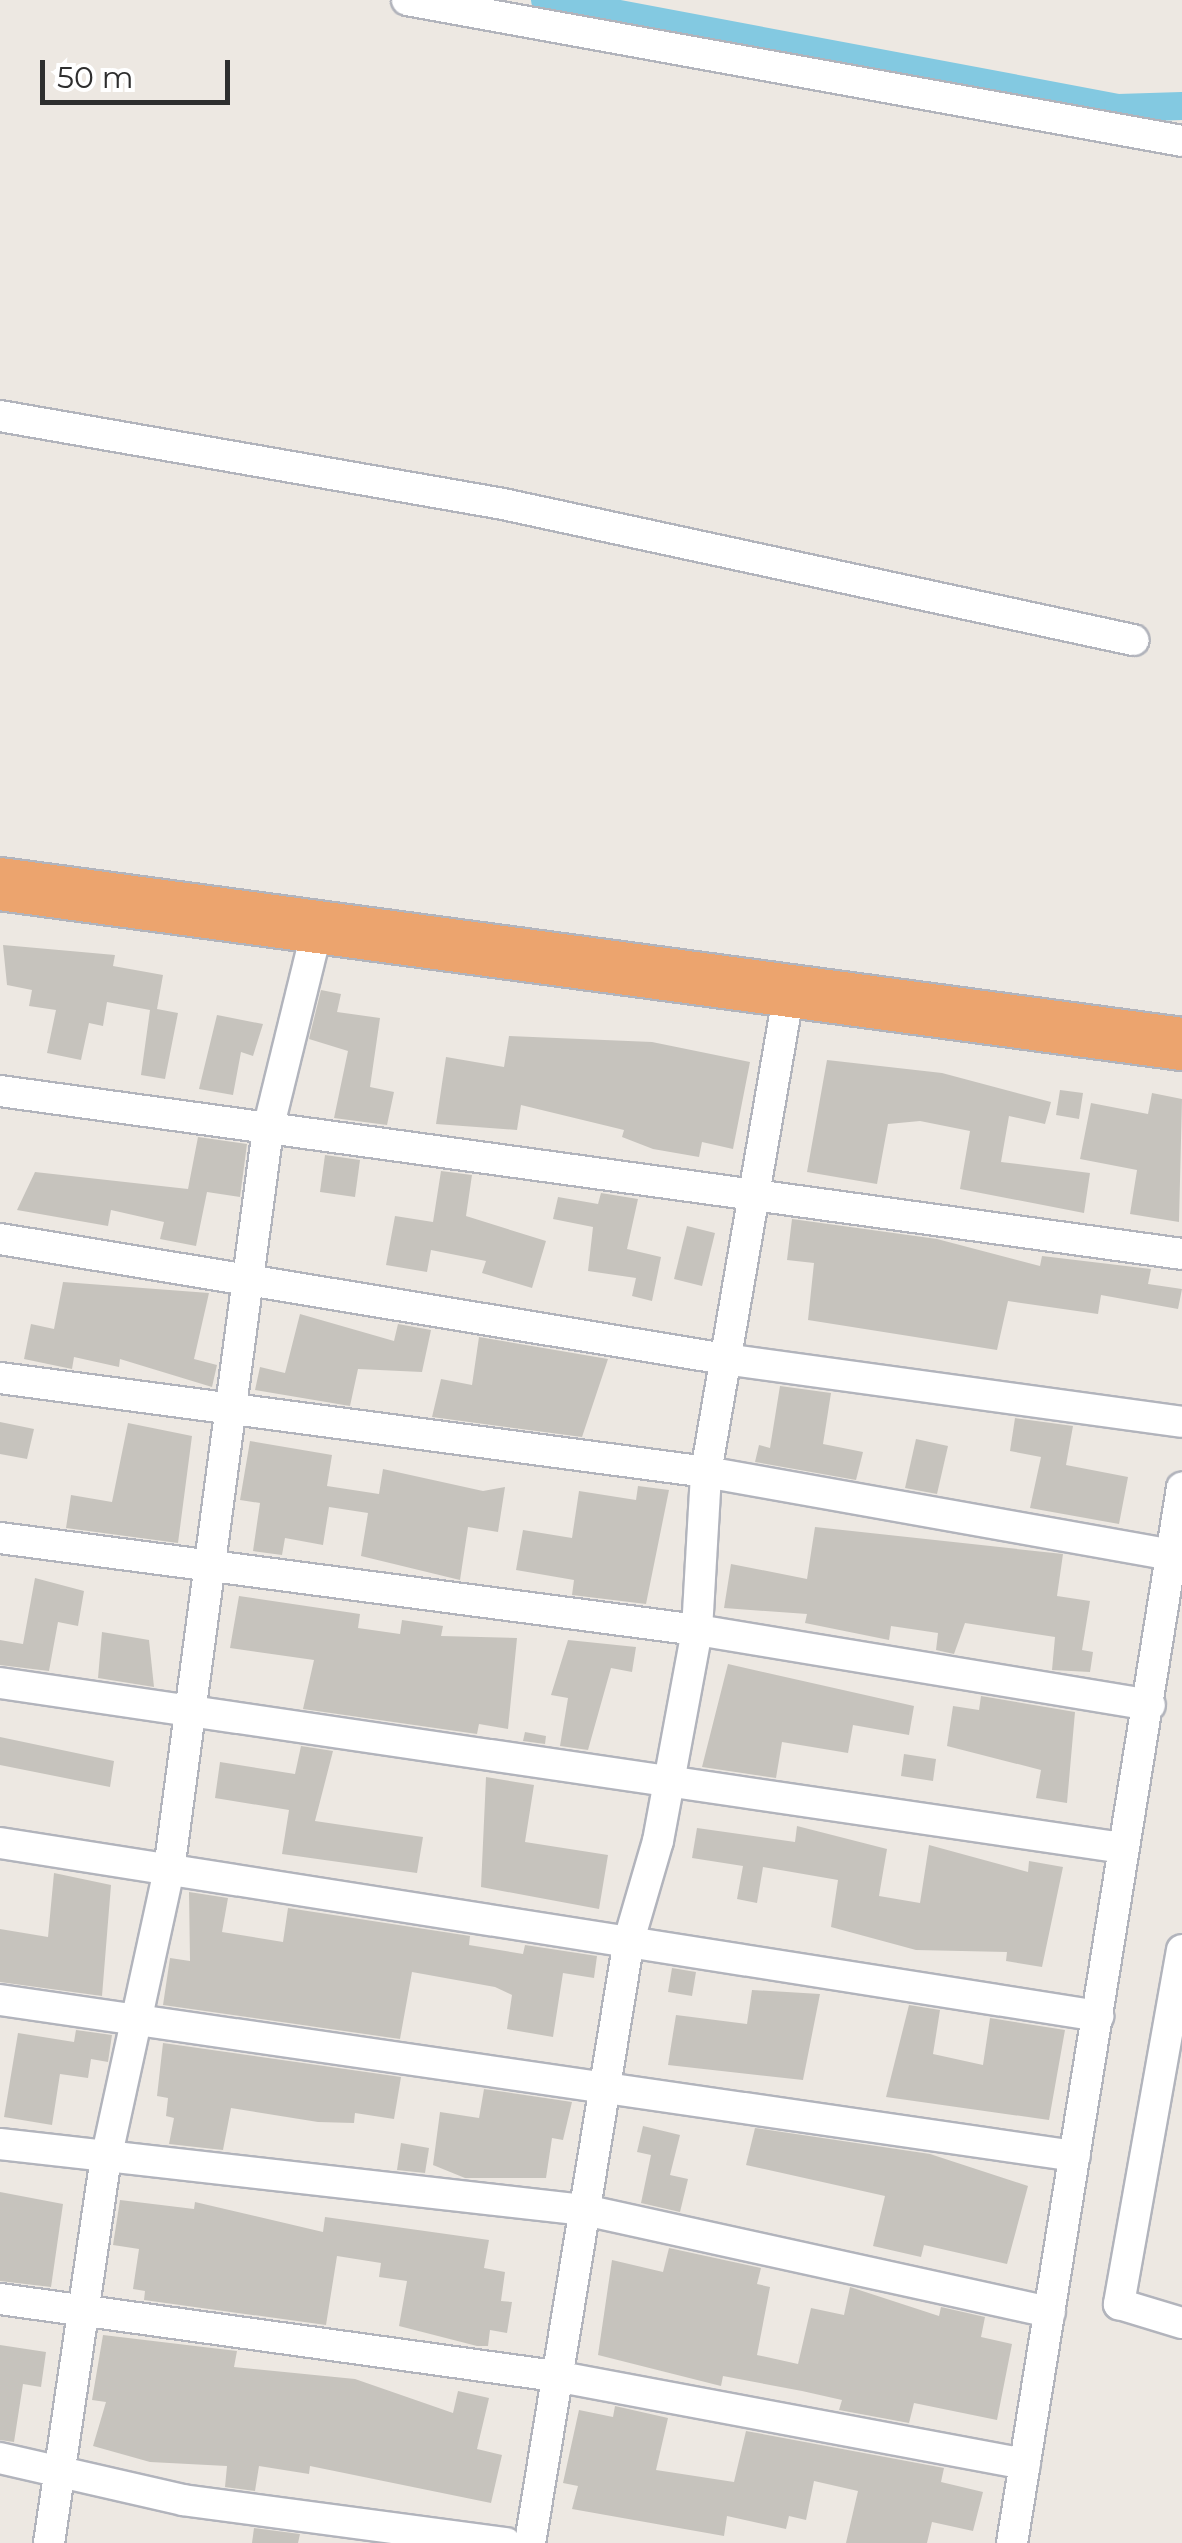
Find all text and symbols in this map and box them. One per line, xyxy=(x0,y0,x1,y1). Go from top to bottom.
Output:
scale bar xyxy=(45,40,235,102)
text: 50 m xyxy=(57,59,134,96)

